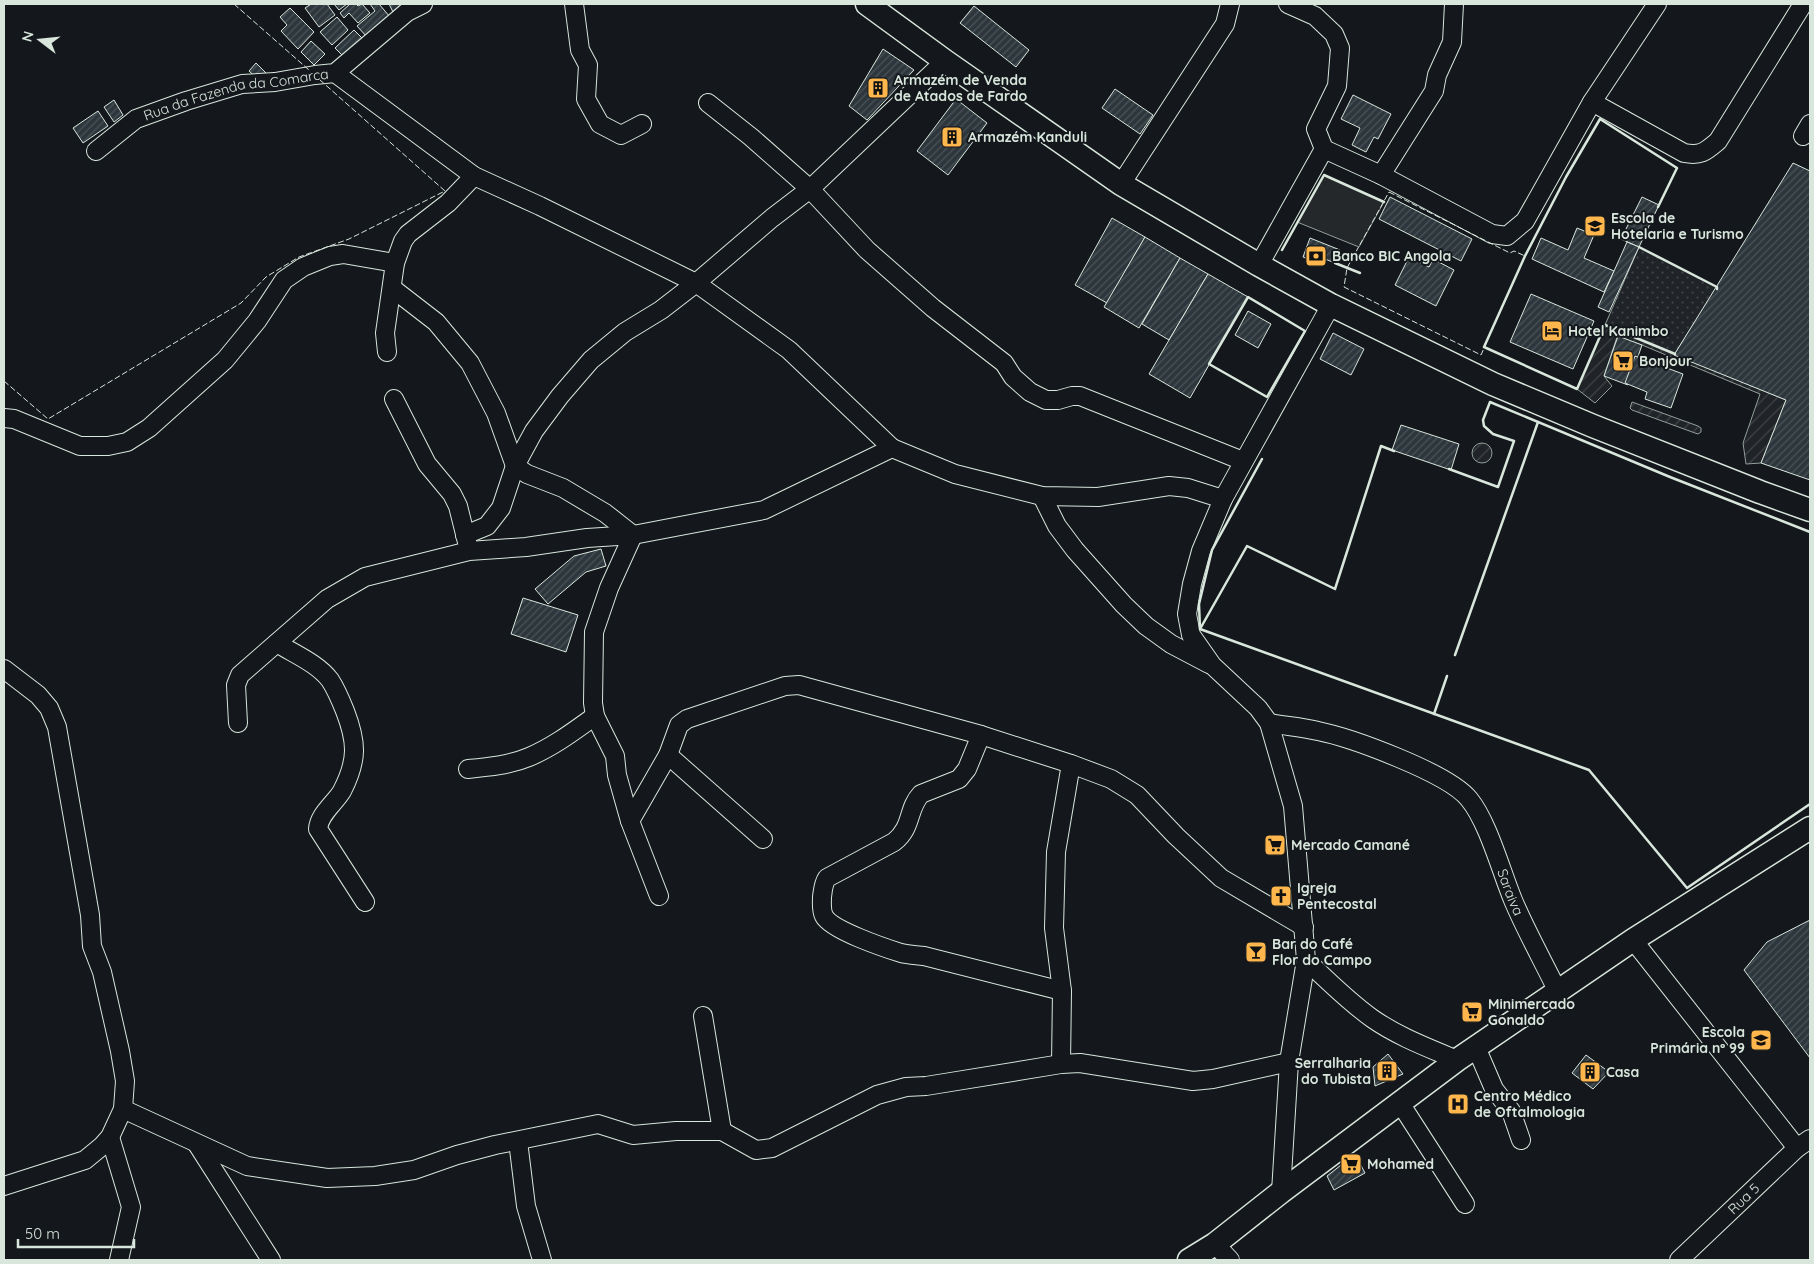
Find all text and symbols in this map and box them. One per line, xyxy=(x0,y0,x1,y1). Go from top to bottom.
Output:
north arrow xyxy=(15,15,65,65)
text: N xyxy=(17,29,38,44)
street label: Rua da Fazenda da Comarca xyxy=(141,65,329,125)
place label: Armazém de Venda de Atados de Fardo xyxy=(894,71,1027,105)
building icon: Armazém de Venda de Atados de Fardo xyxy=(866,76,890,100)
building icon: Armazém Kanduli xyxy=(940,125,964,149)
place label: Armazém Kanduli xyxy=(968,128,1087,146)
place label: Escola de Hotelaria e Turismo xyxy=(1611,209,1744,243)
school or university icon: Escola de Hotelaria e Turismo xyxy=(1583,214,1607,238)
bank icon: Banco BIC Angola xyxy=(1304,244,1328,268)
place label: Banco BIC Angola xyxy=(1332,247,1451,265)
hotel icon: Hotel Kanimbo xyxy=(1540,319,1564,343)
place label: Hotel Kanimbo xyxy=(1568,322,1669,340)
supermarket icon: Bonjour xyxy=(1611,349,1635,373)
place label: Bonjour xyxy=(1639,352,1692,370)
supermarket icon: Mercado Camané xyxy=(1263,833,1287,857)
place label: Mercado Camané xyxy=(1291,836,1410,854)
street label: Saraiva xyxy=(1493,866,1528,918)
place label: Igreja Pentecostal xyxy=(1297,879,1377,913)
church icon: Igreja Pentecostal xyxy=(1269,884,1293,908)
place label: Bar do Café Flor do Campo xyxy=(1272,935,1372,969)
bar icon: Bar do Café Flor do Campo xyxy=(1244,940,1268,964)
place label: Minimercado Gonaldo xyxy=(1488,995,1575,1029)
supermarket icon: Minimercado Gonaldo xyxy=(1460,1000,1484,1024)
place label: Escola Primária nº 99 xyxy=(1650,1023,1745,1057)
school or university icon: Escola Primária nº 99 xyxy=(1749,1028,1773,1052)
place label: Serralharia do Tubista xyxy=(1295,1054,1371,1088)
building icon: Serralharia do Tubista xyxy=(1375,1059,1399,1083)
building icon: Casa xyxy=(1578,1060,1602,1084)
place label: Casa xyxy=(1606,1063,1639,1081)
place label: Centro Médico de Oftalmologia xyxy=(1474,1087,1585,1121)
hospital icon: Centro Médico de Oftalmologia xyxy=(1446,1092,1470,1116)
supermarket icon: Mohamed xyxy=(1339,1152,1363,1176)
place label: Mohamed xyxy=(1367,1155,1434,1173)
street label: Rua 5 xyxy=(1724,1179,1763,1218)
scale bar xyxy=(18,1216,134,1248)
text: 50 m xyxy=(25,1224,60,1243)

